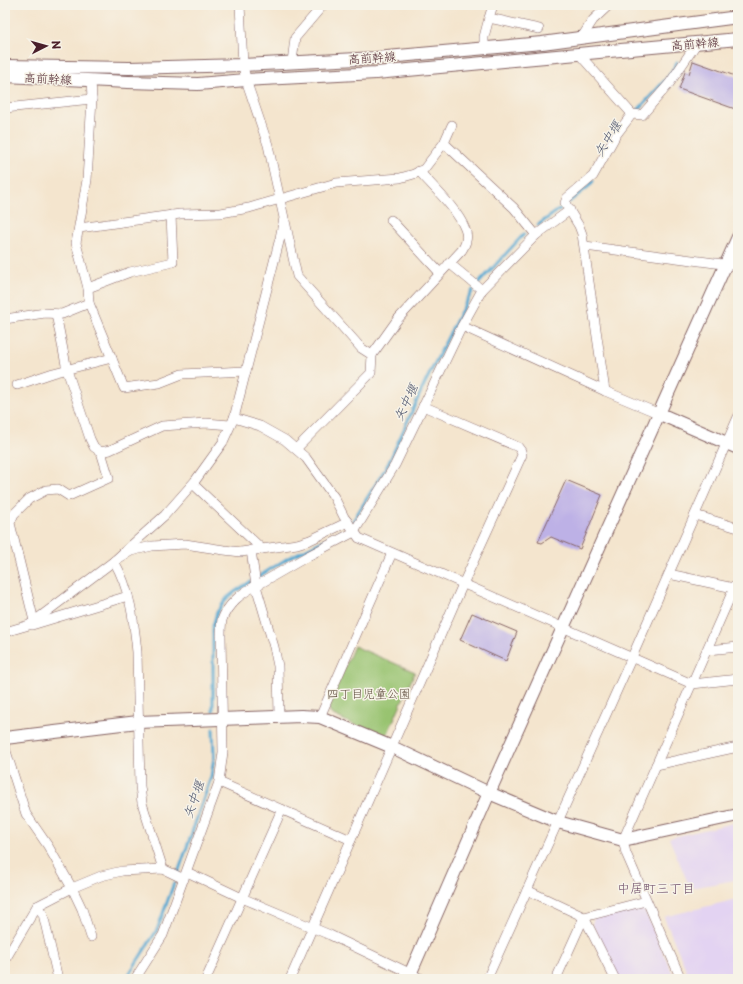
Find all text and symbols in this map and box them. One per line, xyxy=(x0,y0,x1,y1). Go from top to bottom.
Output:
north arrow xyxy=(26,26,66,66)
street label: 高前幹線 xyxy=(670,32,720,54)
text: N xyxy=(48,40,65,50)
street label: 高前幹線 xyxy=(347,46,397,68)
street label: 高前幹線 xyxy=(24,68,72,88)
water label: 矢中堰 xyxy=(589,115,626,160)
water label: 矢中堰 xyxy=(388,379,423,424)
park label: 四丁目児童公園 xyxy=(327,684,411,702)
water label: 矢中堰 xyxy=(178,776,209,821)
district label: 中居町三丁目 xyxy=(617,878,695,897)

